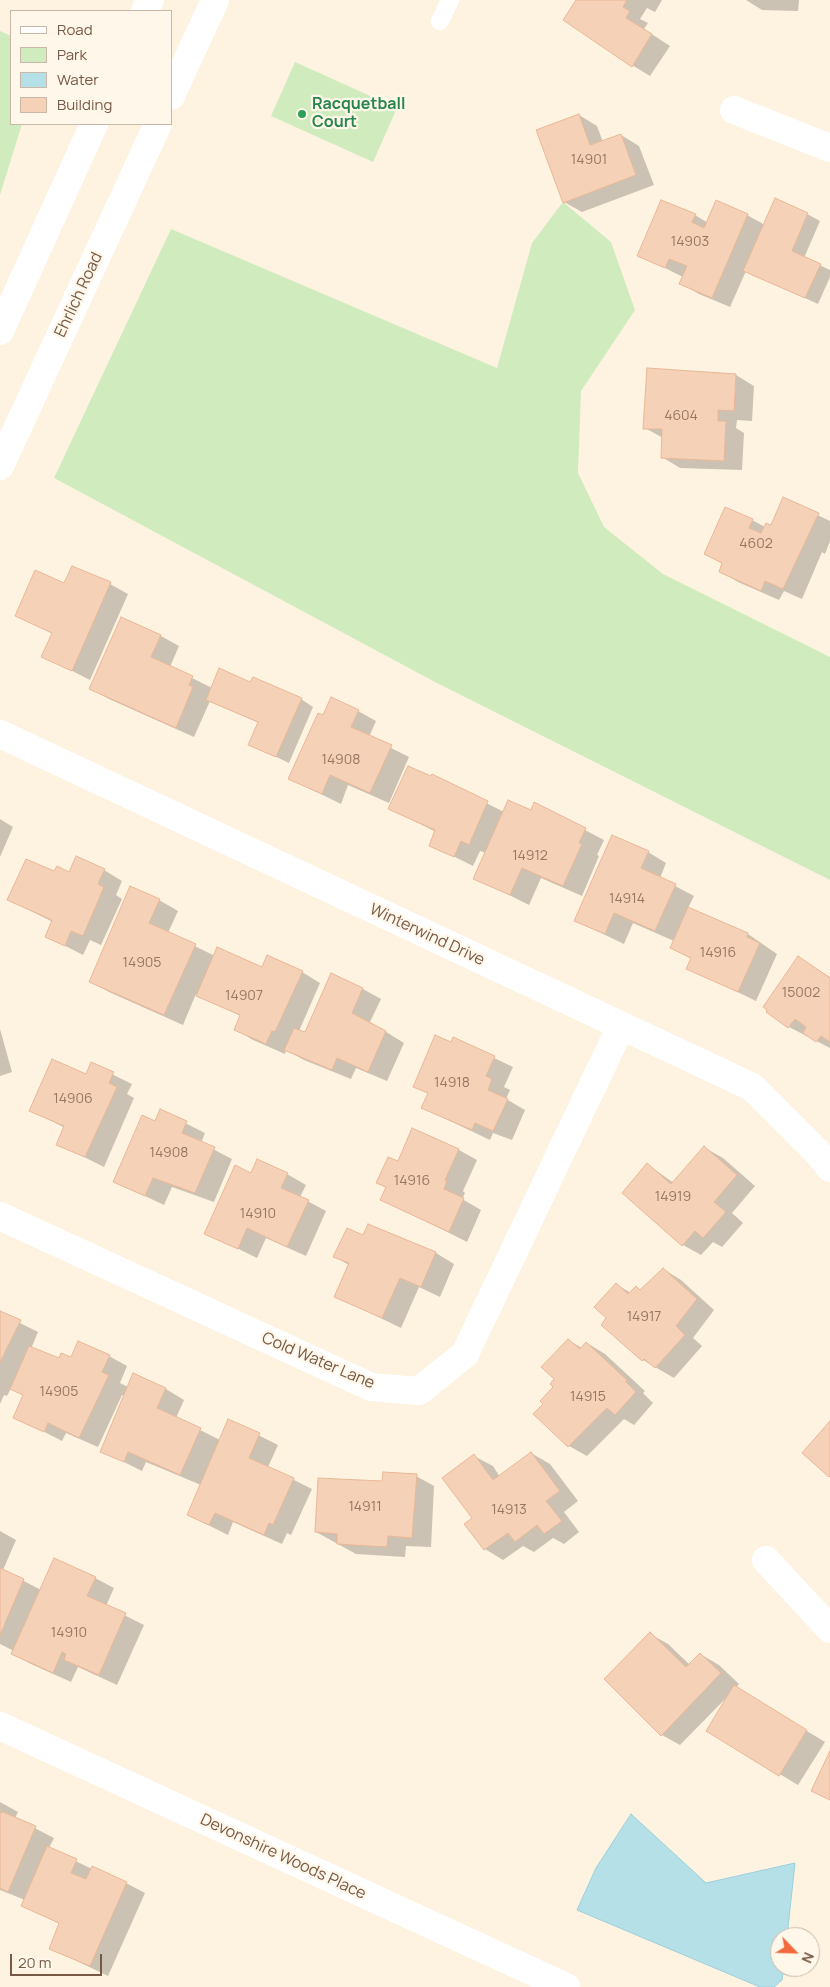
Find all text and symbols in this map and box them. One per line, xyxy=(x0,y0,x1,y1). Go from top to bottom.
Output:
legend xyxy=(10,10,172,125)
text: Road xyxy=(57,19,93,40)
text: Park xyxy=(57,44,87,65)
text: Water xyxy=(57,69,99,90)
text: Building xyxy=(57,94,112,115)
place label: Racquetball Court xyxy=(312,95,405,133)
marker: Racquetball Court xyxy=(296,108,308,120)
house number: 14901 xyxy=(571,152,607,168)
house number: 14903 xyxy=(671,234,709,250)
street label: Ehrlich Road xyxy=(51,250,107,340)
house number: 4604 xyxy=(664,408,698,424)
house number: 4602 xyxy=(739,536,773,552)
house number: 14908 xyxy=(322,752,360,768)
house number: 14912 xyxy=(512,848,548,864)
house number: 14914 xyxy=(609,891,645,907)
street label: Winterwind Drive xyxy=(366,900,488,970)
house number: 14916 xyxy=(700,945,736,961)
house number: 14905 xyxy=(123,955,161,971)
house number: 15002 xyxy=(782,985,820,1001)
house number: 14907 xyxy=(225,988,263,1004)
house number: 14918 xyxy=(434,1075,470,1091)
house number: 14906 xyxy=(53,1091,93,1107)
house number: 14908 xyxy=(150,1145,188,1161)
house number: 14916 xyxy=(394,1173,430,1189)
house number: 14919 xyxy=(655,1189,691,1205)
house number: 14910 xyxy=(240,1206,276,1222)
house number: 14917 xyxy=(627,1309,661,1325)
street label: Cold Water Lane xyxy=(259,1329,377,1393)
house number: 14905 xyxy=(40,1384,78,1400)
house number: 14915 xyxy=(570,1389,606,1405)
house number: 14911 xyxy=(348,1499,382,1515)
house number: 14913 xyxy=(491,1502,527,1518)
house number: 14910 xyxy=(51,1625,87,1641)
street label: Devonshire Woods Place xyxy=(197,1810,369,1904)
north arrow xyxy=(770,1927,820,1977)
scale bar xyxy=(12,1944,105,1976)
text: N xyxy=(798,1949,819,1966)
text: 20 m xyxy=(18,1952,51,1973)

